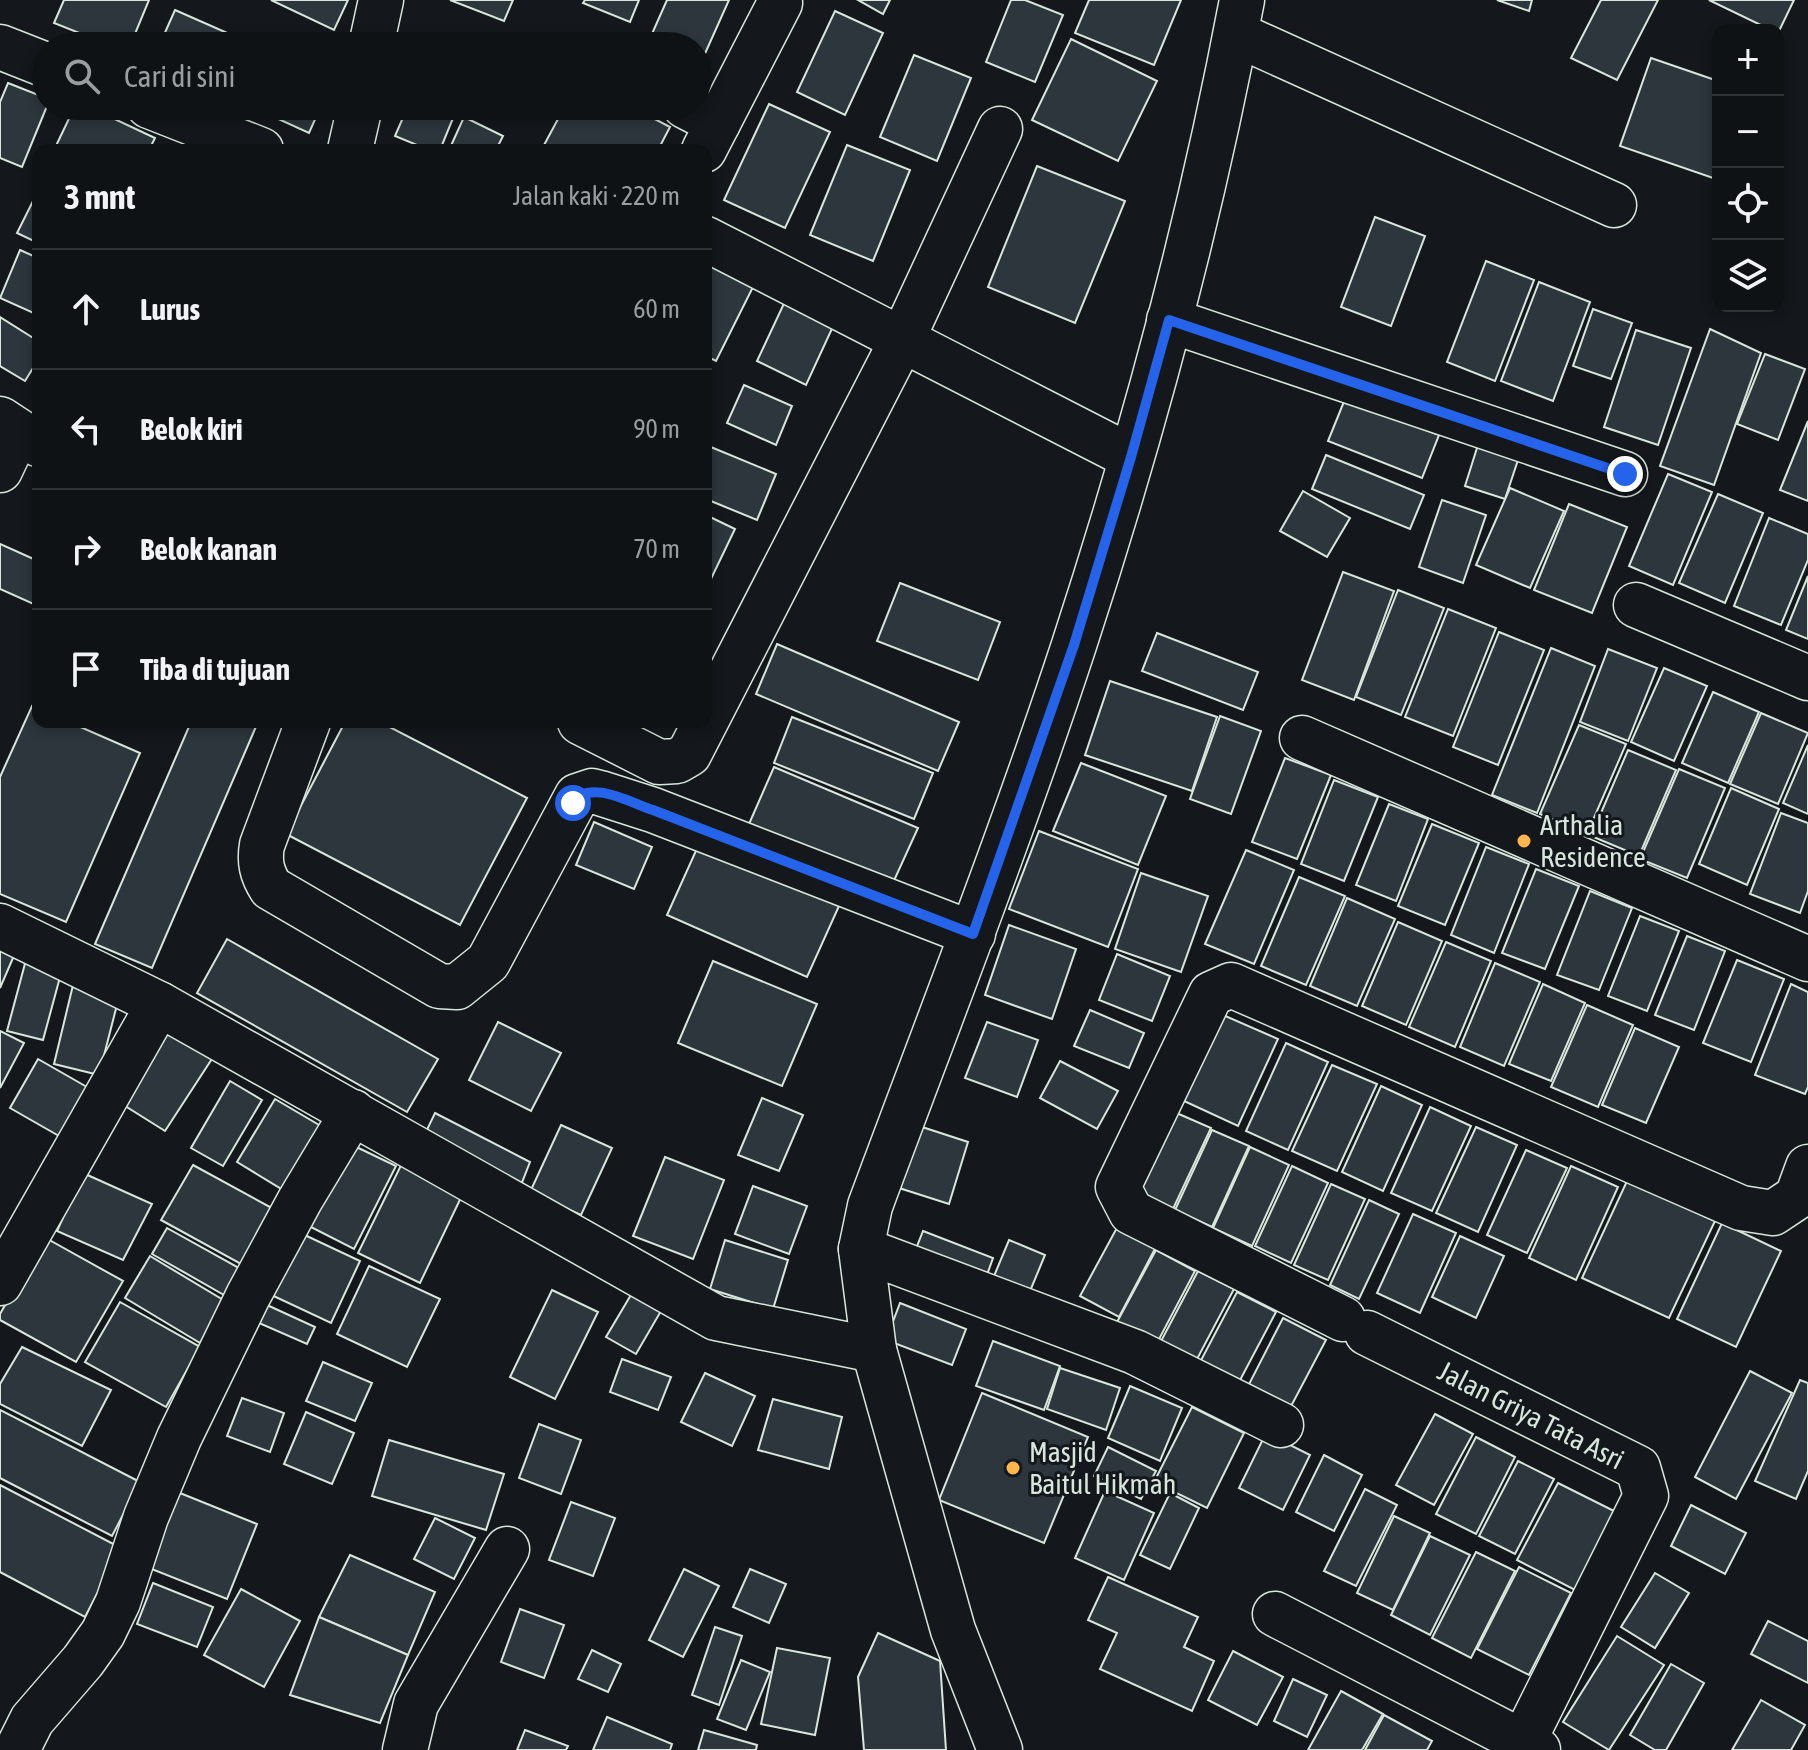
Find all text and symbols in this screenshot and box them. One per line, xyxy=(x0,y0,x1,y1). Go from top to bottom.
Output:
map controls xyxy=(1712,24,1784,312)
button: + xyxy=(1712,24,1784,96)
search box xyxy=(32,32,712,120)
icon: search xyxy=(60,54,104,98)
text: Cari di sini xyxy=(124,59,235,93)
button: − xyxy=(1712,96,1784,168)
button: locate xyxy=(1712,168,1784,240)
text: 3 mnt xyxy=(64,177,135,216)
text: Jalan kaki · 220 m xyxy=(513,181,680,211)
button: layers xyxy=(1712,240,1784,312)
icon: ahead xyxy=(64,287,108,331)
text: Lurus xyxy=(140,292,200,326)
text: 60 m xyxy=(633,294,680,324)
icon: left xyxy=(64,407,108,451)
text: Belok kiri xyxy=(140,412,243,446)
text: 90 m xyxy=(633,414,680,444)
route end xyxy=(1607,456,1643,492)
icon: right xyxy=(64,527,108,571)
text: Belok kanan xyxy=(140,532,277,566)
text: 70 m xyxy=(633,534,680,564)
icon: arrive xyxy=(64,647,108,691)
text: Tiba di tujuan xyxy=(140,652,290,686)
route start xyxy=(555,785,591,821)
place label: Arthalia Residence xyxy=(1540,809,1646,873)
marker: Arthalia Residence xyxy=(1515,832,1533,850)
street label: Jalan Griya Tata Asri xyxy=(1433,1354,1629,1476)
place label: Masjid Baitul Hikmah xyxy=(1029,1436,1176,1500)
marker: Masjid Baitul Hikmah xyxy=(1004,1459,1022,1477)

